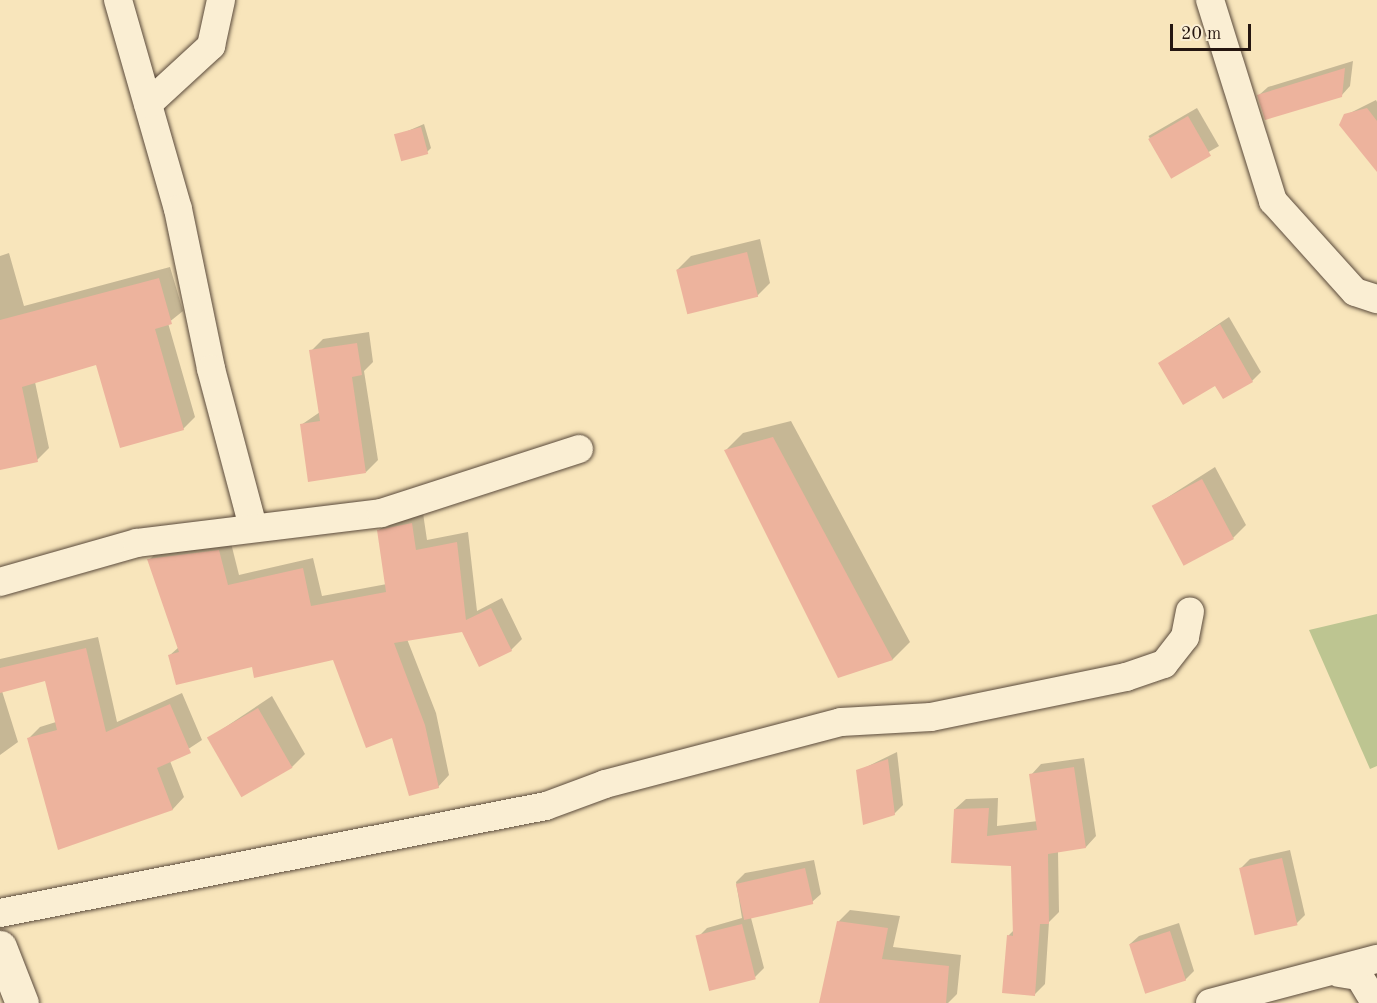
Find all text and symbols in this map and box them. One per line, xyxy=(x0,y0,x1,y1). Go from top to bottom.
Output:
scale bar xyxy=(1173,12,1254,50)
text: 20 m xyxy=(1181,25,1221,43)

